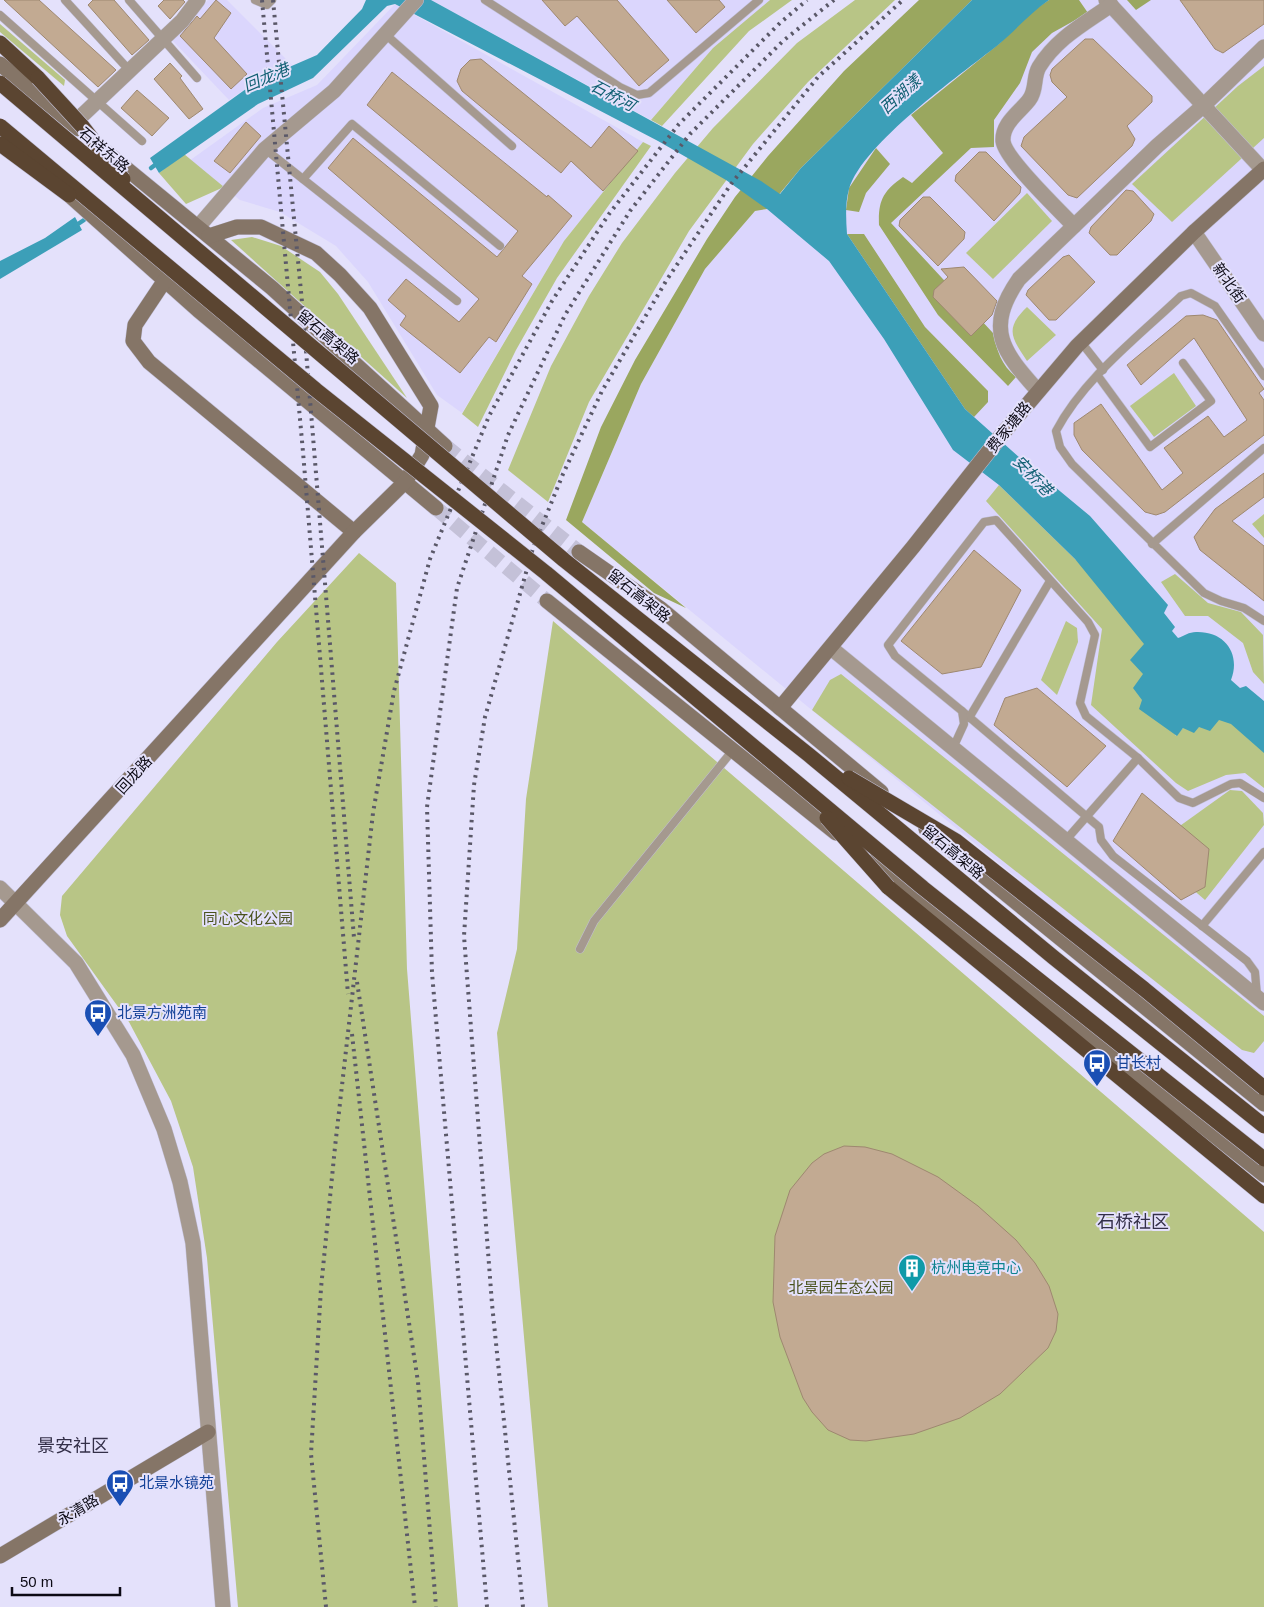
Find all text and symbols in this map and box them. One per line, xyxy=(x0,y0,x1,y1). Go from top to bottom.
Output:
water label: 回龙港 xyxy=(241,59,293,95)
water label: 西湖漾 xyxy=(877,71,925,117)
water label: 石桥河 xyxy=(588,77,641,116)
street label: 石祥东路 xyxy=(76,124,133,175)
street label: 新北街 xyxy=(1210,259,1249,306)
street label: 留石高架路 xyxy=(294,306,363,367)
street label: 费家塘路 xyxy=(983,398,1034,455)
water label: 安桥港 xyxy=(1010,452,1057,500)
street label: 留石高架路 xyxy=(605,565,674,626)
street label: 回龙路 xyxy=(112,752,155,797)
street label: 留石高架路 xyxy=(919,821,988,882)
park label: 同心文化公园 xyxy=(203,910,293,927)
bus stop icon: 北景方洲苑南 xyxy=(83,998,113,1037)
place label: 北景方洲苑南 xyxy=(117,1004,207,1021)
bus stop icon: 甘长村 xyxy=(1082,1048,1112,1087)
place label: 甘长村 xyxy=(1116,1054,1161,1071)
district label: 石桥社区 xyxy=(1097,1212,1169,1232)
building icon: 杭州电竞中心 xyxy=(897,1253,927,1292)
place label: 杭州电竞中心 xyxy=(931,1259,1021,1276)
park label: 北景园生态公园 xyxy=(788,1279,894,1296)
district label: 景安社区 xyxy=(37,1436,109,1456)
bus stop icon: 北景水镜苑 xyxy=(105,1468,135,1507)
place label: 北景水镜苑 xyxy=(139,1474,214,1491)
street label: 永清路 xyxy=(54,1491,101,1528)
scale bar xyxy=(12,1564,120,1596)
text: 50 m xyxy=(20,1573,53,1590)

